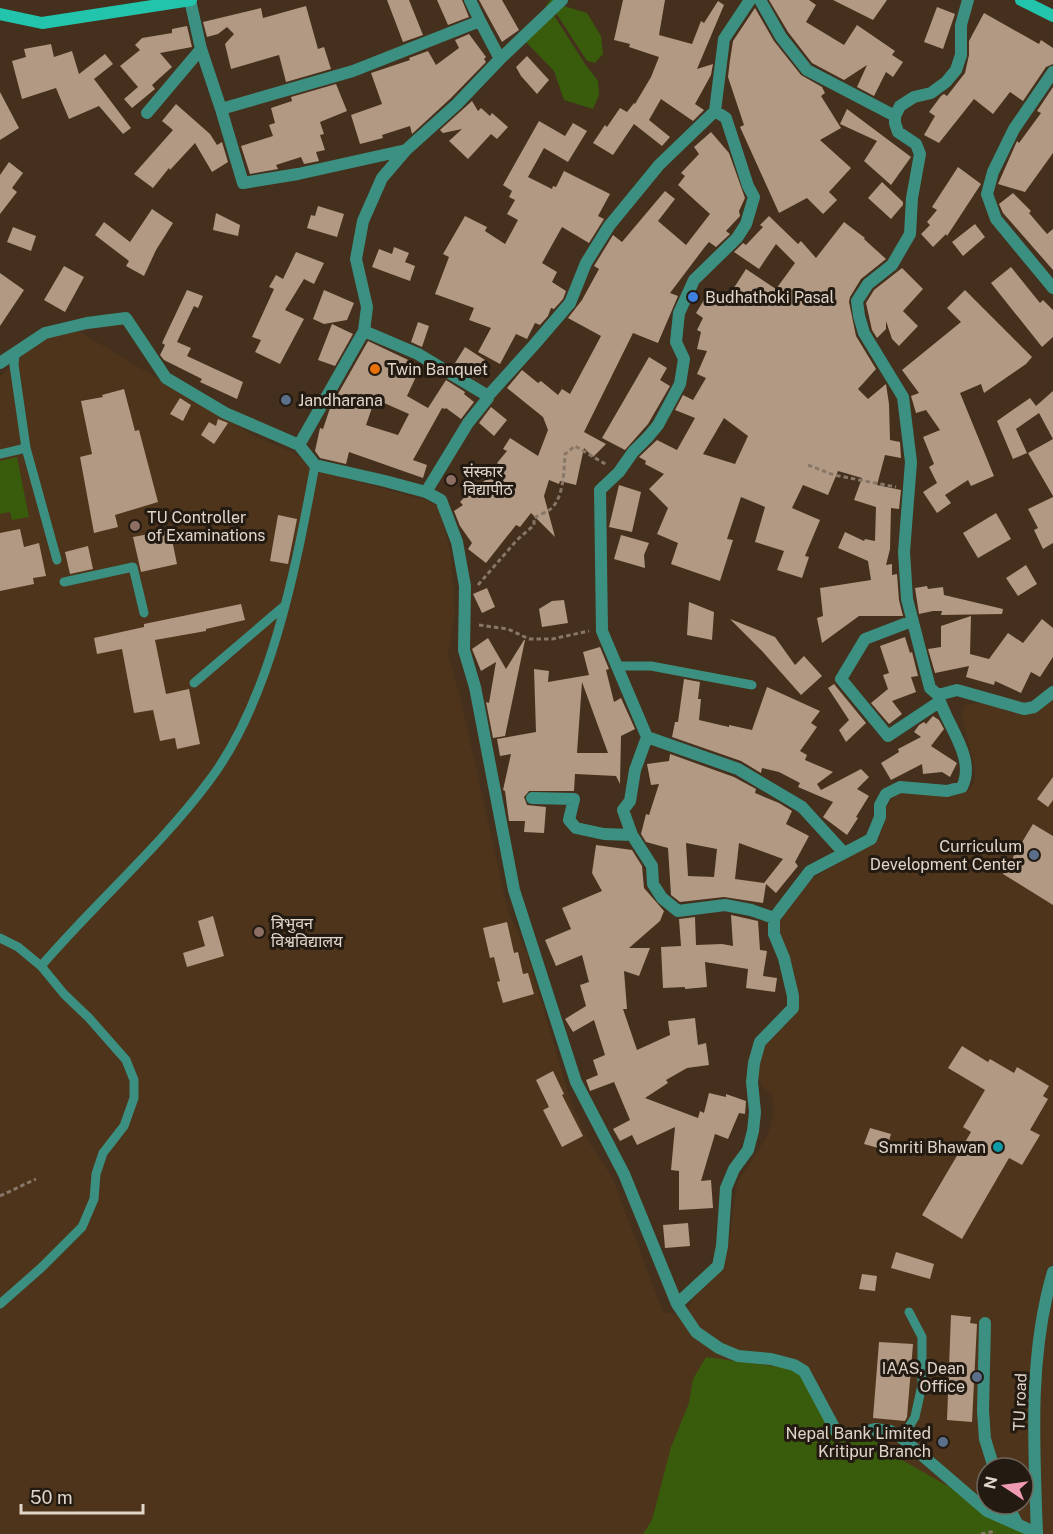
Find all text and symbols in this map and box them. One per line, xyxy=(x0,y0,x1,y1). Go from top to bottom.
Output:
place label: Budhathoki Pasal xyxy=(705,288,834,307)
marker: Budhathoki Pasal xyxy=(686,290,700,304)
place label: Twin Banquet xyxy=(387,360,488,379)
marker: Twin Banquet xyxy=(368,362,382,376)
place label: Jandharana xyxy=(298,391,383,410)
marker: Jandharana xyxy=(279,393,293,407)
place label: संस्कार विद्यापीठ xyxy=(463,462,513,499)
marker: संस्कार विद्यापीठ xyxy=(444,473,458,487)
place label: TU Controller of Examinations xyxy=(147,508,265,545)
marker: TU Controller of Examinations xyxy=(128,519,142,533)
place label: Curriculum Development Center xyxy=(870,837,1022,874)
marker: Curriculum Development Center xyxy=(1027,848,1041,862)
place label: त्रिभुवन विश्वविद्यालय xyxy=(271,914,343,951)
marker: त्रिभुवन विश्वविद्यालय xyxy=(252,925,266,939)
place label: Smriti Bhawan xyxy=(878,1138,986,1157)
marker: Smriti Bhawan xyxy=(991,1140,1005,1154)
place label: IAAS, Dean Office xyxy=(882,1359,965,1396)
marker: IAAS, Dean Office xyxy=(970,1370,984,1384)
street label: TU road xyxy=(1009,1373,1031,1431)
place label: Nepal Bank Limited Kritipur Branch xyxy=(786,1424,931,1461)
marker: Nepal Bank Limited Kritipur Branch xyxy=(936,1435,950,1449)
north arrow xyxy=(975,1456,1035,1516)
text: N xyxy=(980,1475,1002,1491)
scale bar xyxy=(21,1477,142,1515)
text: 50 m xyxy=(30,1487,73,1508)

